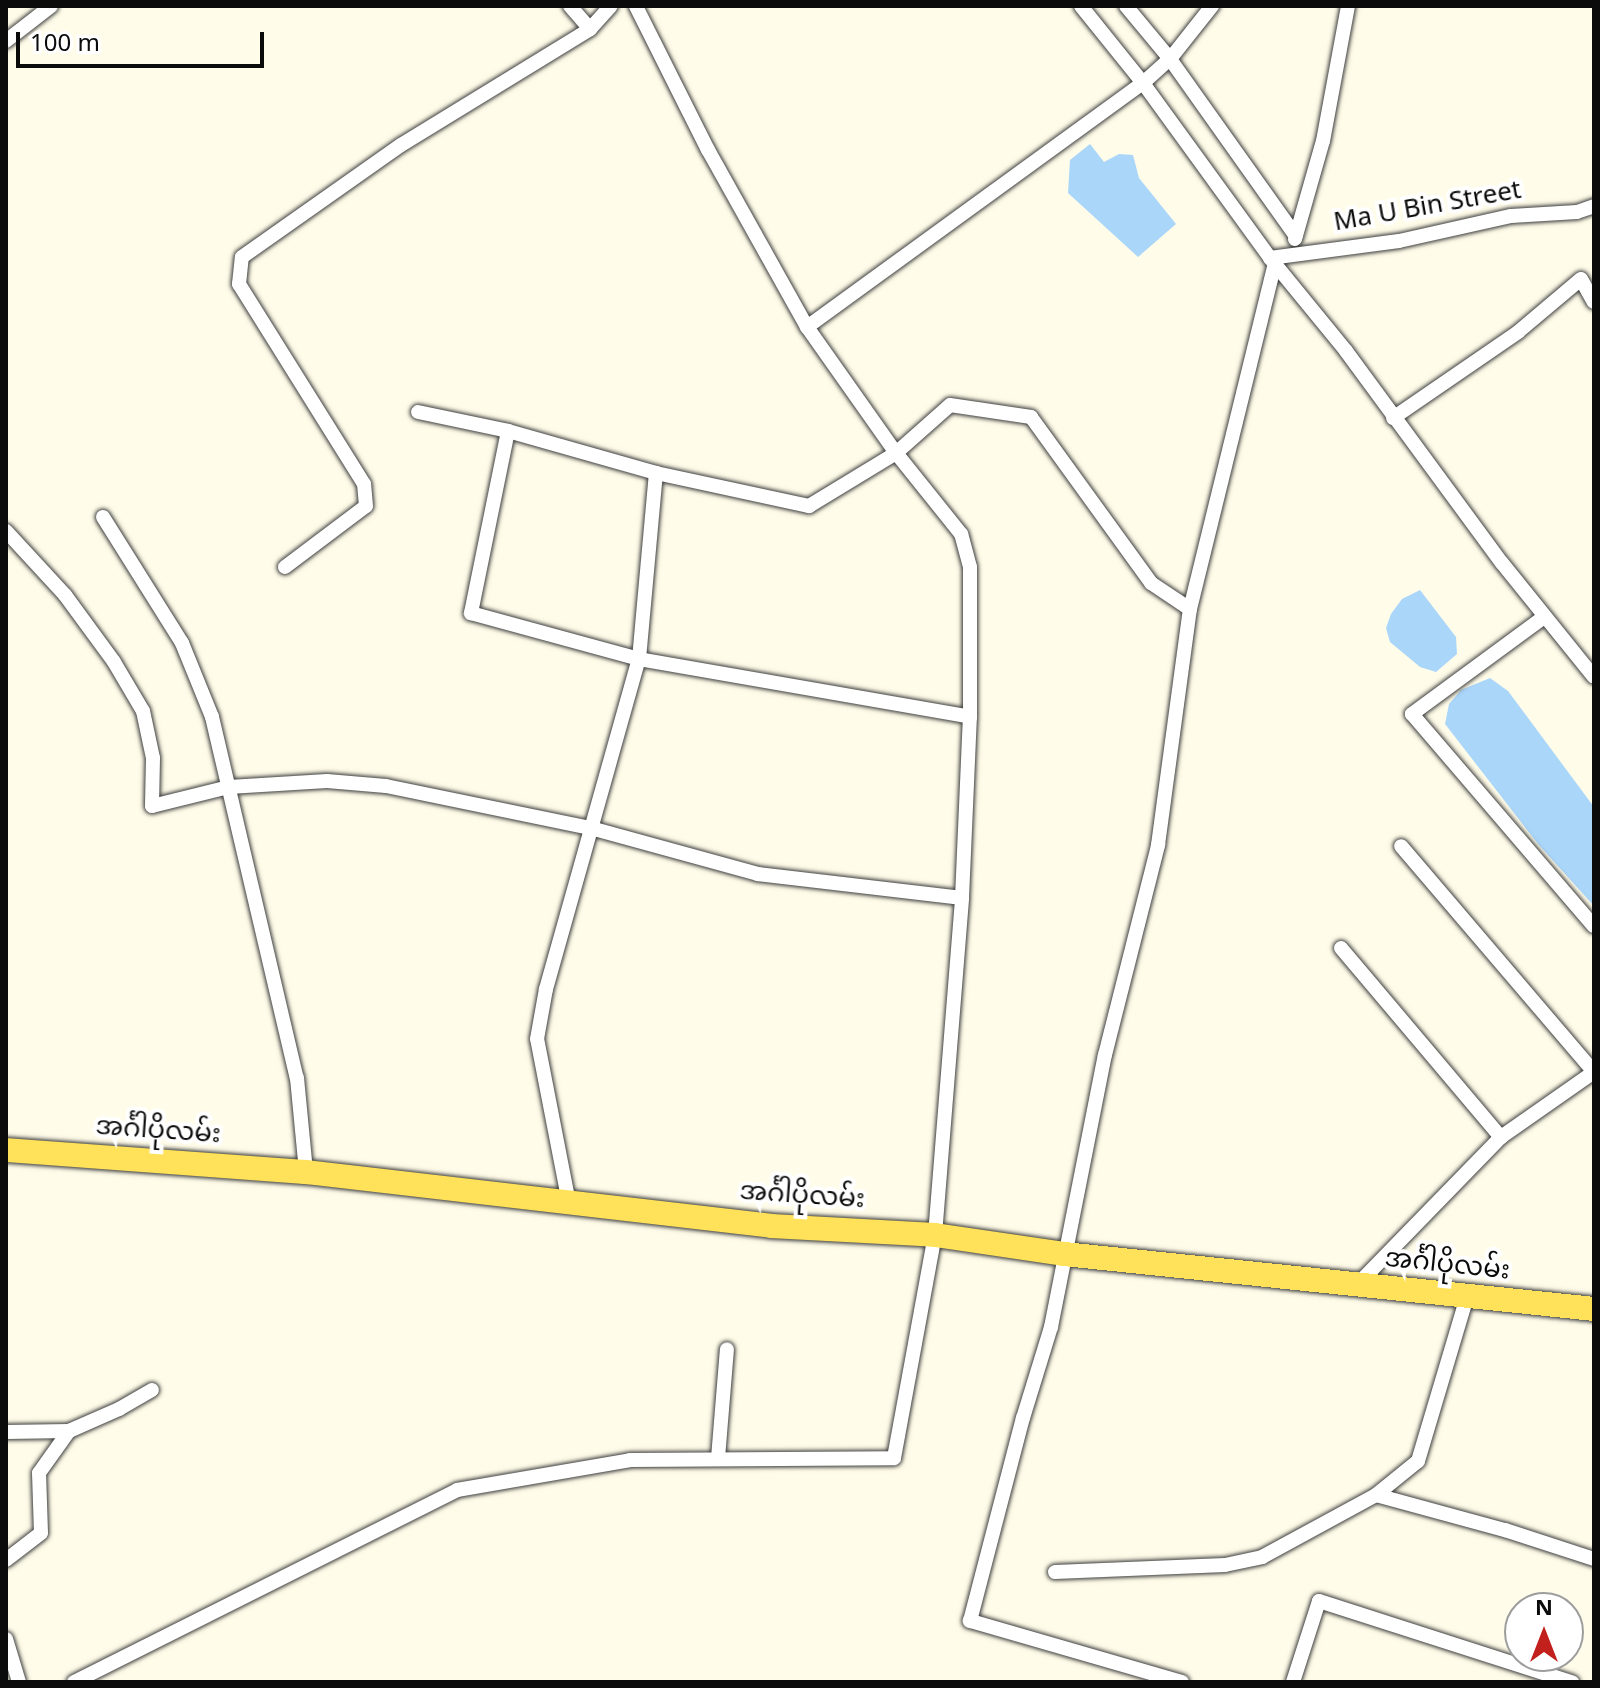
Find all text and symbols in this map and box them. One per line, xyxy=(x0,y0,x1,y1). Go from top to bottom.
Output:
scale bar xyxy=(20,16,268,66)
text: 100 m xyxy=(30,19,100,72)
street label: Ma U Bin Street xyxy=(1332,177,1524,241)
street label: အင်္ဂါပိုလမ်း xyxy=(94,1113,222,1153)
street label: အင်္ဂါပိုလမ်း xyxy=(738,1178,866,1218)
street label: အင်္ဂါပိုလမ်း xyxy=(1383,1245,1511,1289)
text: N xyxy=(1535,1586,1553,1634)
north arrow xyxy=(1504,1592,1584,1672)

